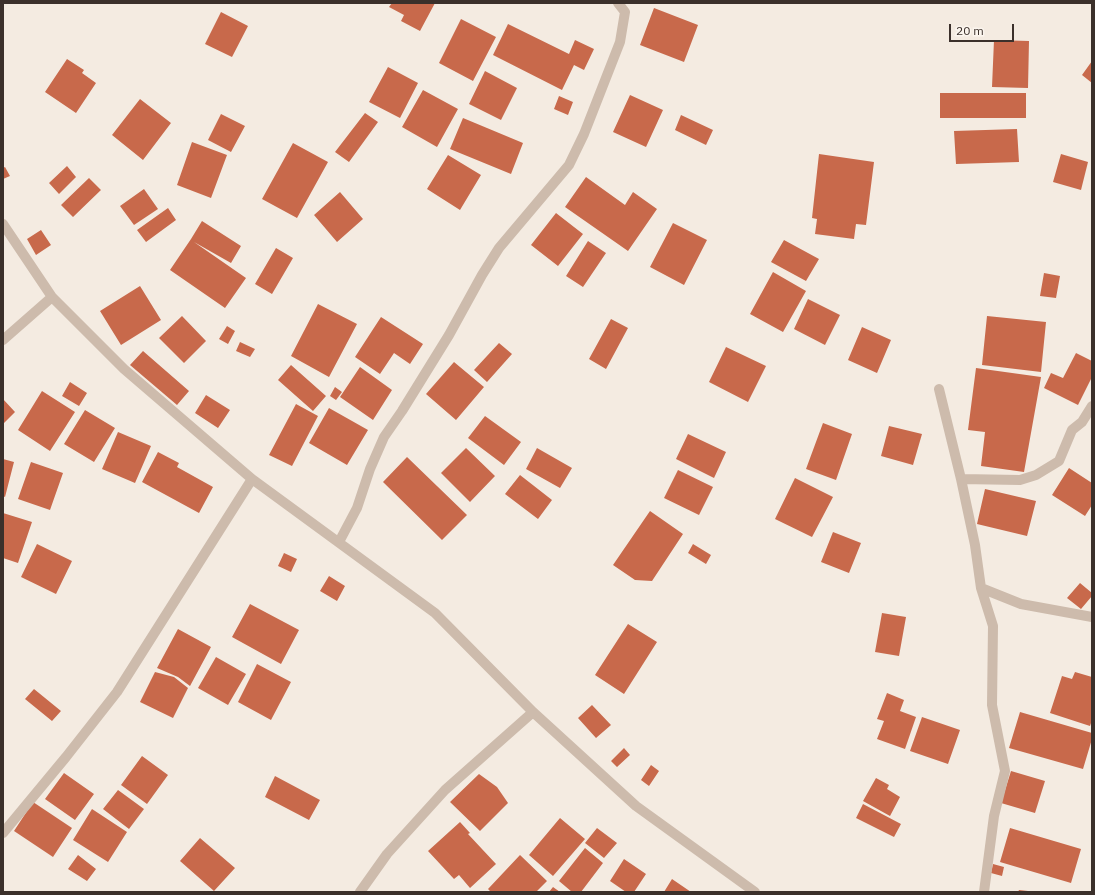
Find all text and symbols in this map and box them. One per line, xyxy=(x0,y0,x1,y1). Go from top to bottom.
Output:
scale bar xyxy=(951,16,1016,42)
text: 20 m xyxy=(956,23,984,38)

